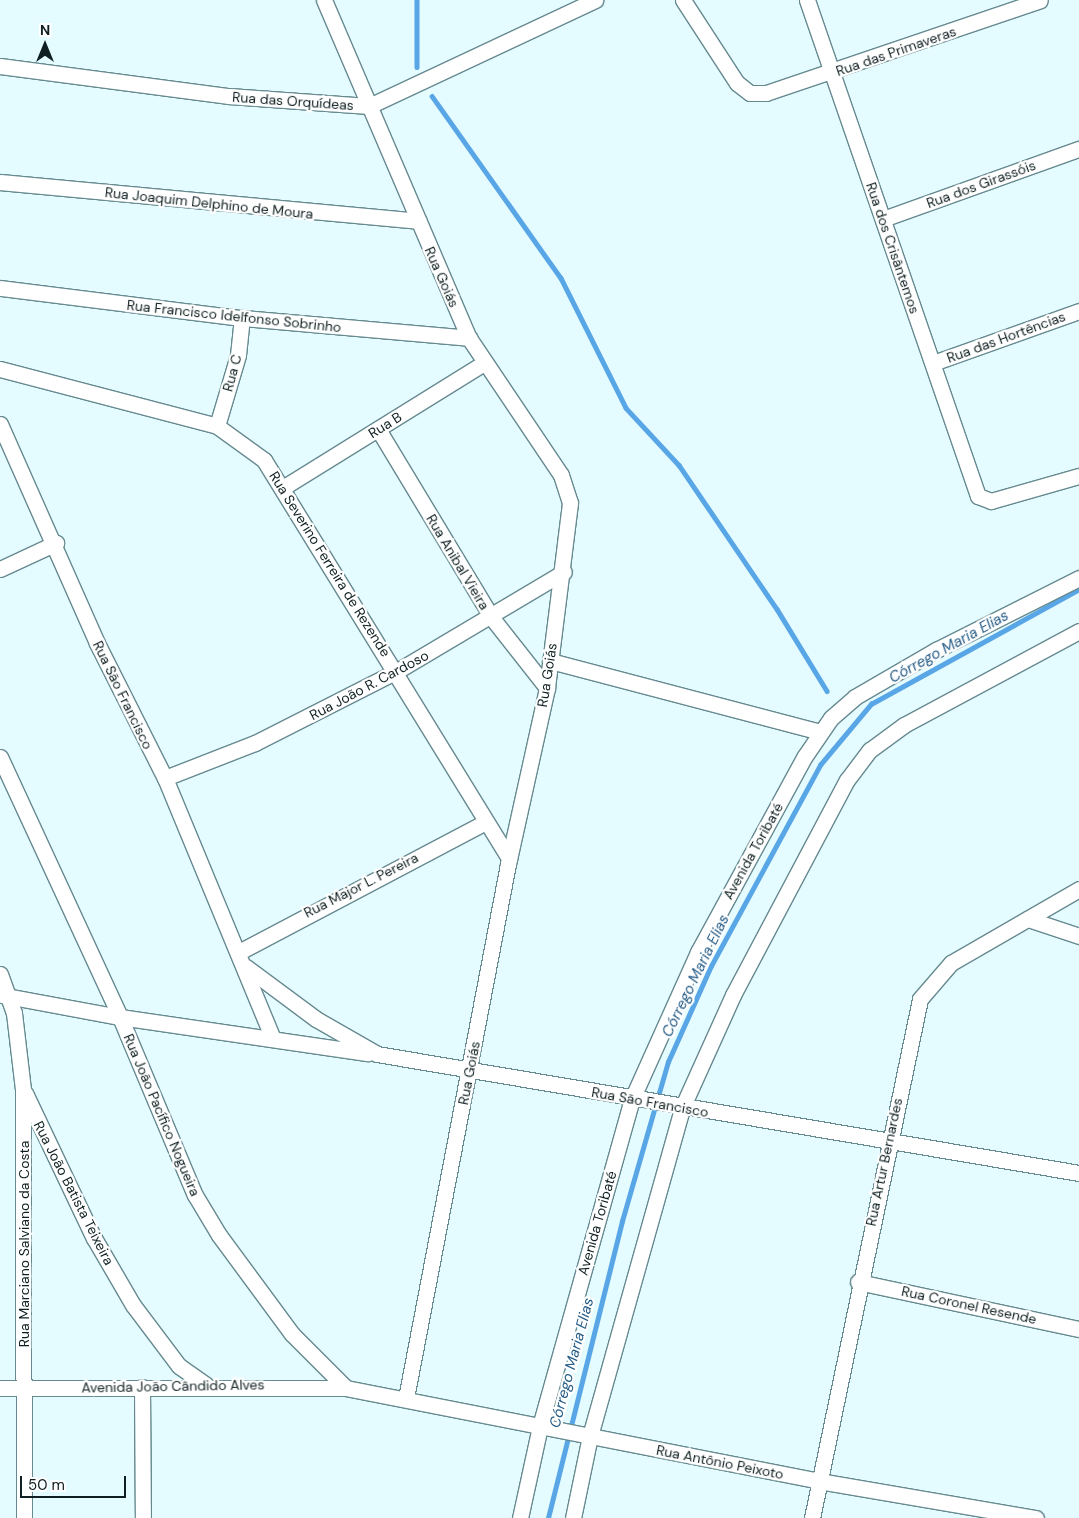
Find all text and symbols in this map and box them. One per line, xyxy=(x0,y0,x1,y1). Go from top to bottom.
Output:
north arrow xyxy=(20,20,70,70)
text: N xyxy=(40,21,50,39)
street label: Rua das Primaveras xyxy=(834,23,958,79)
street label: Rua das Orquídeas xyxy=(232,88,354,114)
street label: Rua dos Girassóis xyxy=(924,156,1038,212)
street label: Rua dos Crisântemos xyxy=(863,180,923,316)
street label: Rua Joaquim Delphino de Moura xyxy=(104,184,314,222)
street label: Rua Goiás xyxy=(421,244,463,310)
street label: Rua Francisco Idelfonso Sobrinho xyxy=(126,296,342,336)
street label: Rua das Hortências xyxy=(944,308,1068,366)
street label: Rua C xyxy=(219,353,245,393)
street label: Rua B xyxy=(365,408,405,442)
street label: Rua Severino Ferreira de Rezende xyxy=(266,468,394,660)
street label: Rua Anibal Vieira xyxy=(423,511,493,613)
water label: Córrego Maria Elias xyxy=(886,607,1012,687)
street label: Rua São Francisco xyxy=(89,638,157,752)
street label: Rua Goiás xyxy=(534,642,560,708)
street label: Rua João R. Cardoso xyxy=(307,646,431,724)
street label: Avenida Toribaté xyxy=(719,800,787,902)
street label: Rua Major L. Pereira xyxy=(301,849,421,921)
water label: Córrego Maria Elias xyxy=(659,912,733,1040)
street label: Rua João Pacífico Nogueira xyxy=(120,1031,204,1199)
street label: Rua Goiás xyxy=(455,1040,483,1106)
street label: Rua São Francisco xyxy=(590,1083,710,1121)
street label: Rua Artur Bernardes xyxy=(862,1096,906,1228)
street label: Rua João Batista Teixeira xyxy=(30,1118,118,1268)
street label: Rua Marciano Salviano da Costa xyxy=(16,1141,32,1347)
street label: Avenida Toribaté xyxy=(574,1169,620,1277)
street label: Rua Coronel Resende xyxy=(900,1282,1038,1328)
water label: Córrego Maria Elias xyxy=(546,1296,598,1430)
street label: Avenida João Cândido Alves xyxy=(81,1376,265,1396)
street label: Rua Antônio Peixoto xyxy=(655,1441,785,1483)
scale bar xyxy=(22,1466,129,1498)
text: 50 m xyxy=(28,1475,65,1495)

